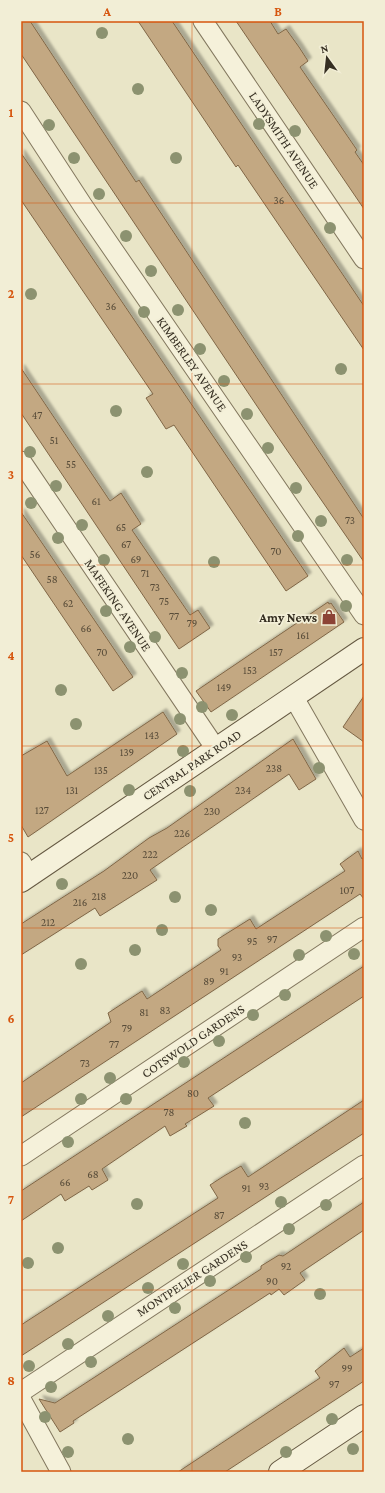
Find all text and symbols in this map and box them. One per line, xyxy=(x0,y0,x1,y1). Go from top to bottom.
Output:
text: A xyxy=(102,4,111,19)
text: B xyxy=(274,4,282,19)
north arrow xyxy=(307,38,347,78)
text: N xyxy=(319,41,330,55)
street label: LADYSMITH AVENUE xyxy=(246,89,322,191)
text: 1 xyxy=(9,105,14,120)
house number: 36 xyxy=(274,194,284,206)
text: 2 xyxy=(8,286,15,301)
house number: 36 xyxy=(106,300,116,312)
street label: KIMBERLEY AVENUE xyxy=(154,314,230,414)
house number: 47 xyxy=(32,409,42,421)
house number: 51 xyxy=(50,434,59,446)
house number: 55 xyxy=(66,458,76,470)
text: 3 xyxy=(8,467,14,482)
house number: 61 xyxy=(91,495,101,507)
house number: 73 xyxy=(345,514,355,526)
house number: 65 xyxy=(116,521,126,533)
house number: 67 xyxy=(121,538,131,550)
house number: 70 xyxy=(270,545,282,557)
house number: 56 xyxy=(30,548,40,560)
house number: 69 xyxy=(131,553,141,565)
street label: MAFEKING AVENUE xyxy=(82,556,154,654)
house number: 71 xyxy=(141,567,150,579)
house number: 58 xyxy=(46,573,58,585)
house number: 73 xyxy=(150,581,160,593)
house number: 75 xyxy=(159,595,169,607)
house number: 62 xyxy=(63,597,73,609)
shop icon: Amy News xyxy=(320,608,338,626)
house number: 77 xyxy=(169,610,179,622)
place label: Amy News xyxy=(258,610,317,625)
house number: 79 xyxy=(187,617,197,629)
house number: 66 xyxy=(80,622,92,634)
house number: 161 xyxy=(297,629,310,641)
house number: 70 xyxy=(96,646,108,658)
house number: 157 xyxy=(269,646,283,658)
text: 4 xyxy=(7,648,15,663)
house number: 153 xyxy=(243,664,257,676)
house number: 149 xyxy=(217,681,231,693)
street label: CENTRAL PARK ROAD xyxy=(140,726,244,804)
house number: 143 xyxy=(145,729,159,741)
house number: 139 xyxy=(120,746,134,758)
house number: 238 xyxy=(266,762,282,774)
house number: 135 xyxy=(94,764,108,776)
house number: 131 xyxy=(66,784,79,796)
house number: 234 xyxy=(235,784,251,796)
house number: 127 xyxy=(35,804,49,816)
house number: 230 xyxy=(204,805,220,817)
house number: 226 xyxy=(174,827,190,839)
text: 5 xyxy=(8,830,14,845)
house number: 222 xyxy=(142,848,158,860)
house number: 220 xyxy=(122,869,138,881)
house number: 107 xyxy=(340,884,354,896)
house number: 218 xyxy=(92,890,106,902)
house number: 216 xyxy=(73,896,87,908)
house number: 212 xyxy=(41,916,55,928)
house number: 97 xyxy=(267,933,277,945)
house number: 95 xyxy=(247,935,257,947)
house number: 93 xyxy=(232,951,242,963)
house number: 91 xyxy=(219,965,229,977)
house number: 89 xyxy=(203,975,215,987)
street label: COTSWOLD GARDENS xyxy=(139,1001,247,1081)
house number: 83 xyxy=(160,1004,170,1016)
house number: 81 xyxy=(139,1006,149,1018)
text: 6 xyxy=(7,1011,15,1026)
house number: 79 xyxy=(122,1022,132,1034)
house number: 77 xyxy=(109,1038,119,1050)
house number: 73 xyxy=(80,1057,90,1069)
house number: 80 xyxy=(187,1087,199,1099)
house number: 78 xyxy=(164,1106,175,1118)
house number: 68 xyxy=(87,1168,99,1180)
house number: 66 xyxy=(59,1176,71,1188)
house number: 93 xyxy=(259,1180,269,1192)
house number: 91 xyxy=(241,1182,251,1194)
text: 7 xyxy=(8,1192,14,1207)
house number: 87 xyxy=(214,1209,224,1221)
street label: MONTPELIER GARDENS xyxy=(134,1237,250,1319)
house number: 92 xyxy=(281,1260,291,1272)
house number: 90 xyxy=(266,1275,278,1287)
house number: 99 xyxy=(341,1362,353,1374)
text: 8 xyxy=(7,1373,15,1388)
house number: 97 xyxy=(329,1378,339,1390)

